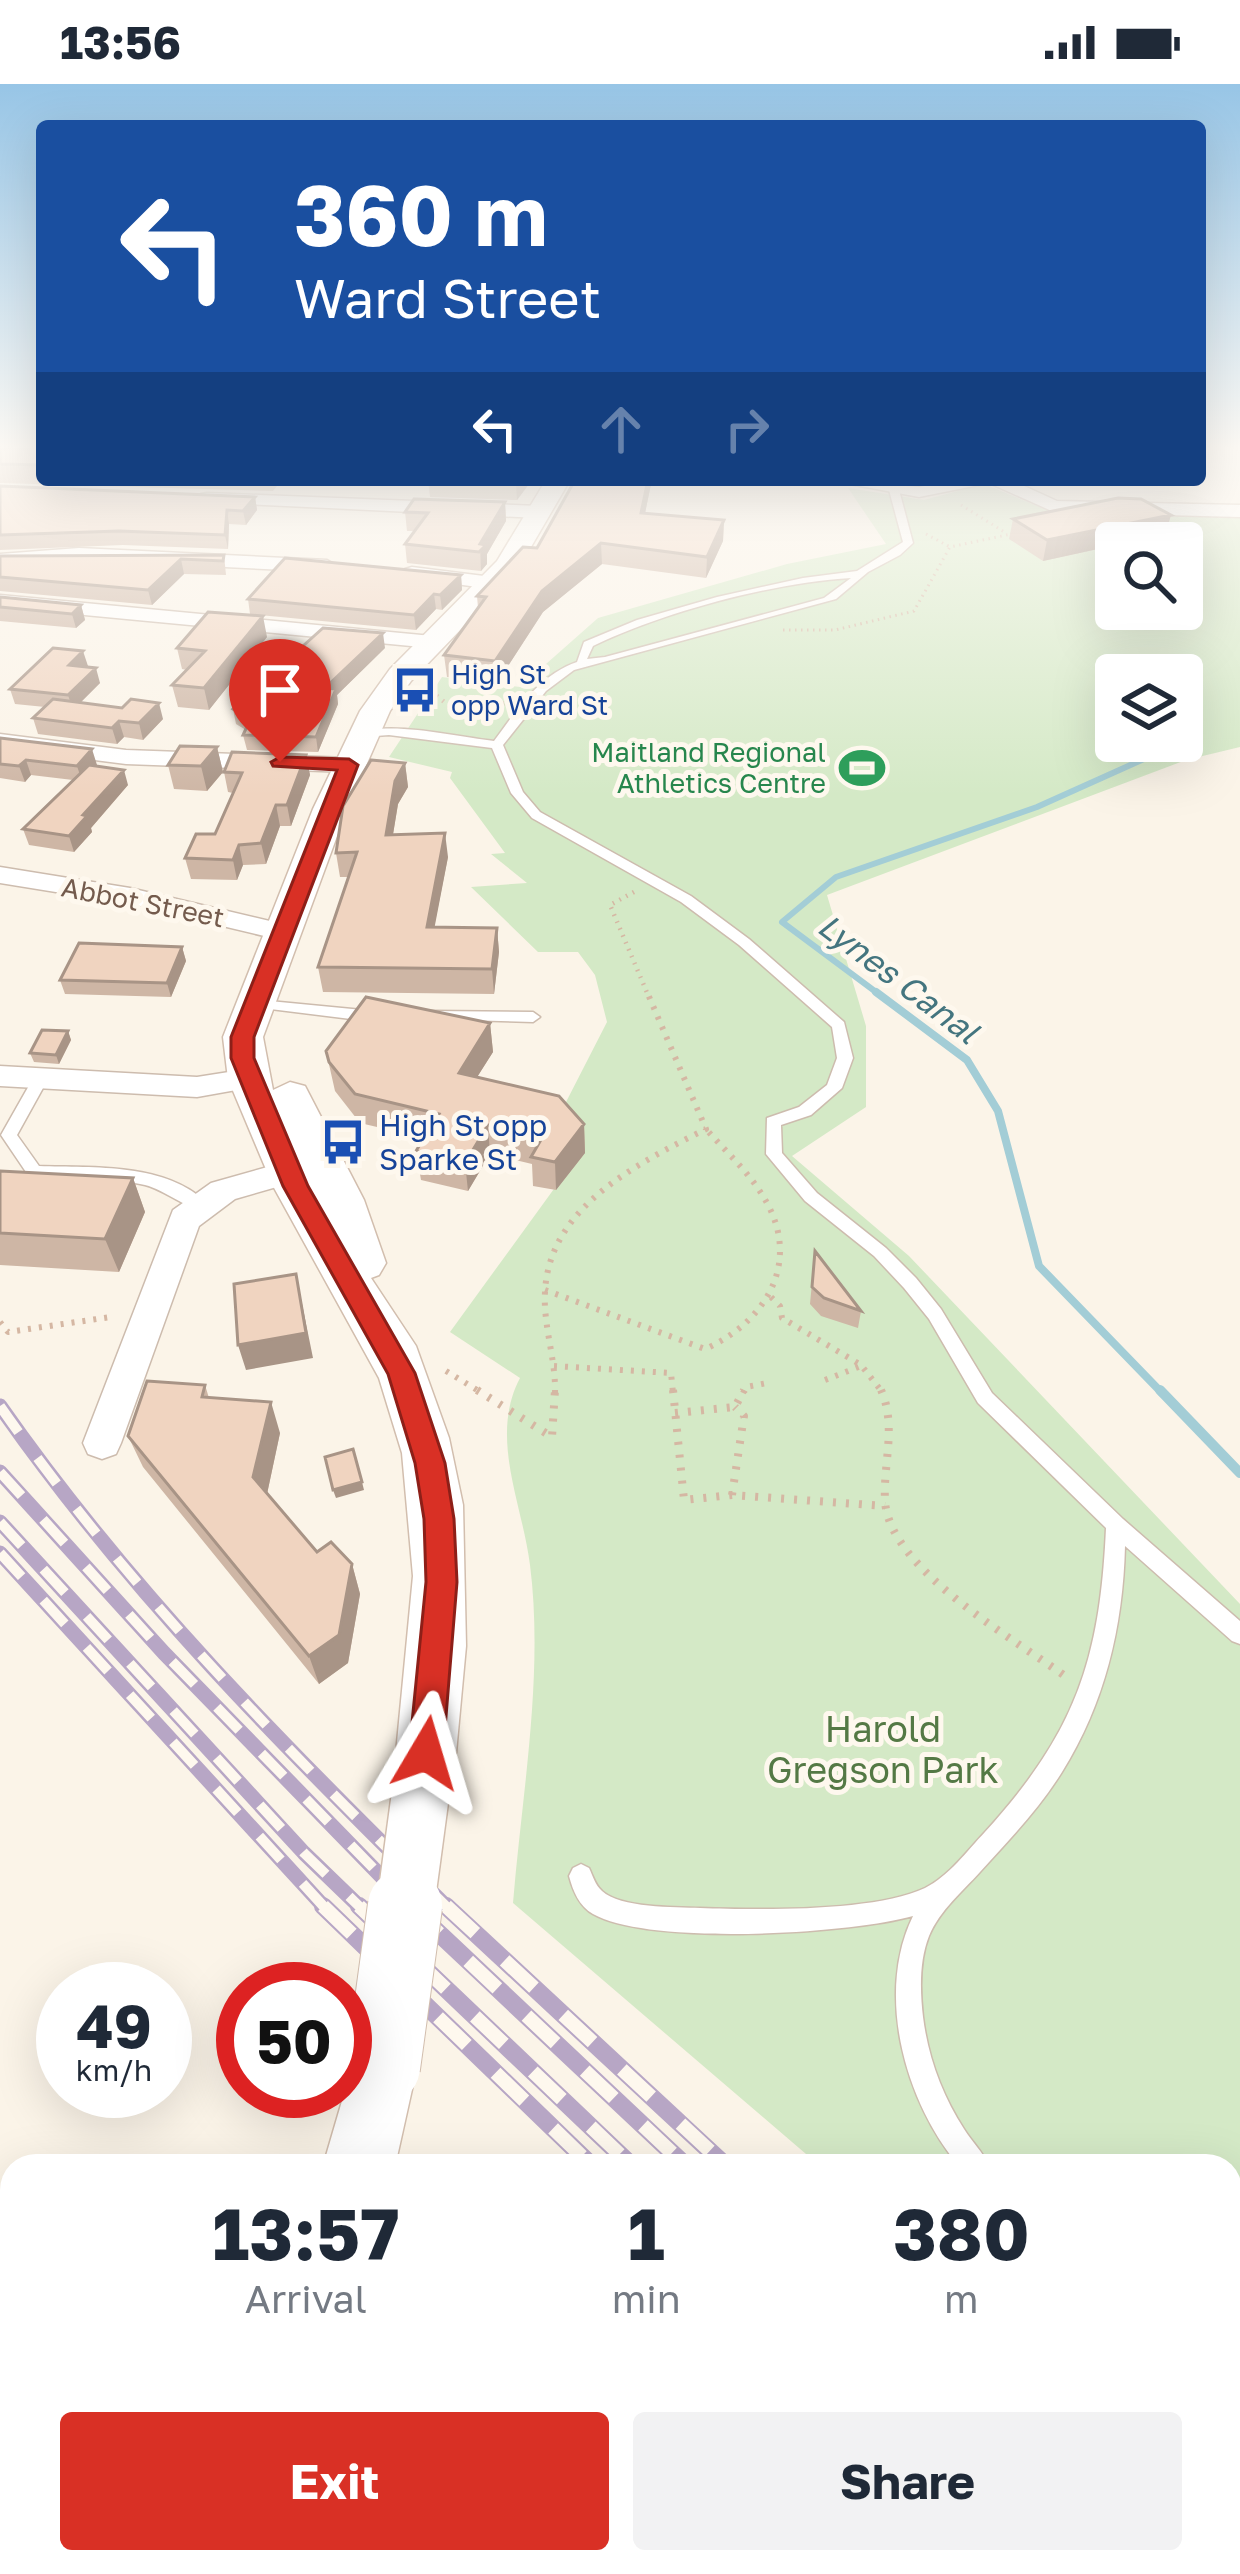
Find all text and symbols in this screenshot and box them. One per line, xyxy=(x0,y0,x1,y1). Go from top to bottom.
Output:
text: 13:56 xyxy=(60,15,181,69)
text: 360 m xyxy=(294,164,548,264)
icon: left xyxy=(96,168,252,324)
text: Ward Street xyxy=(294,265,601,330)
icon: left xyxy=(462,396,528,462)
icon: ahead xyxy=(588,396,654,462)
icon: right xyxy=(714,396,780,462)
map controls xyxy=(1095,522,1203,762)
button: search xyxy=(1095,522,1203,630)
pin xyxy=(229,639,331,762)
button: layers xyxy=(1095,654,1203,762)
icon: arrive xyxy=(247,657,313,723)
place label: High St opp Ward St xyxy=(451,658,608,721)
bus stop icon: High St opp Ward St xyxy=(390,665,440,715)
place label: Maitland Regional Athletics Centre xyxy=(591,736,826,799)
sports icon: Maitland Regional Athletics Centre xyxy=(837,743,887,793)
street label: Abbot Street xyxy=(59,871,227,933)
water label: Lynes Canal xyxy=(811,905,988,1052)
place label: High St opp Sparke St xyxy=(379,1107,547,1177)
bus stop icon: High St opp Sparke St xyxy=(318,1117,368,1167)
position arrow xyxy=(363,1690,489,1816)
park label: Harold Gregson Park xyxy=(767,1707,999,1791)
speed limit sign: 50 xyxy=(216,1962,372,2118)
text: 49 xyxy=(76,1989,152,2061)
text: km/h xyxy=(76,2052,152,2088)
text: 13:57 xyxy=(212,2189,399,2276)
text: 1 xyxy=(628,2189,665,2276)
text: 380 xyxy=(893,2189,1030,2276)
text: Arrival xyxy=(245,2275,367,2322)
text: min xyxy=(612,2275,681,2322)
text: m xyxy=(944,2275,979,2322)
button: Exit xyxy=(60,2412,609,2550)
button: Share xyxy=(633,2412,1182,2550)

